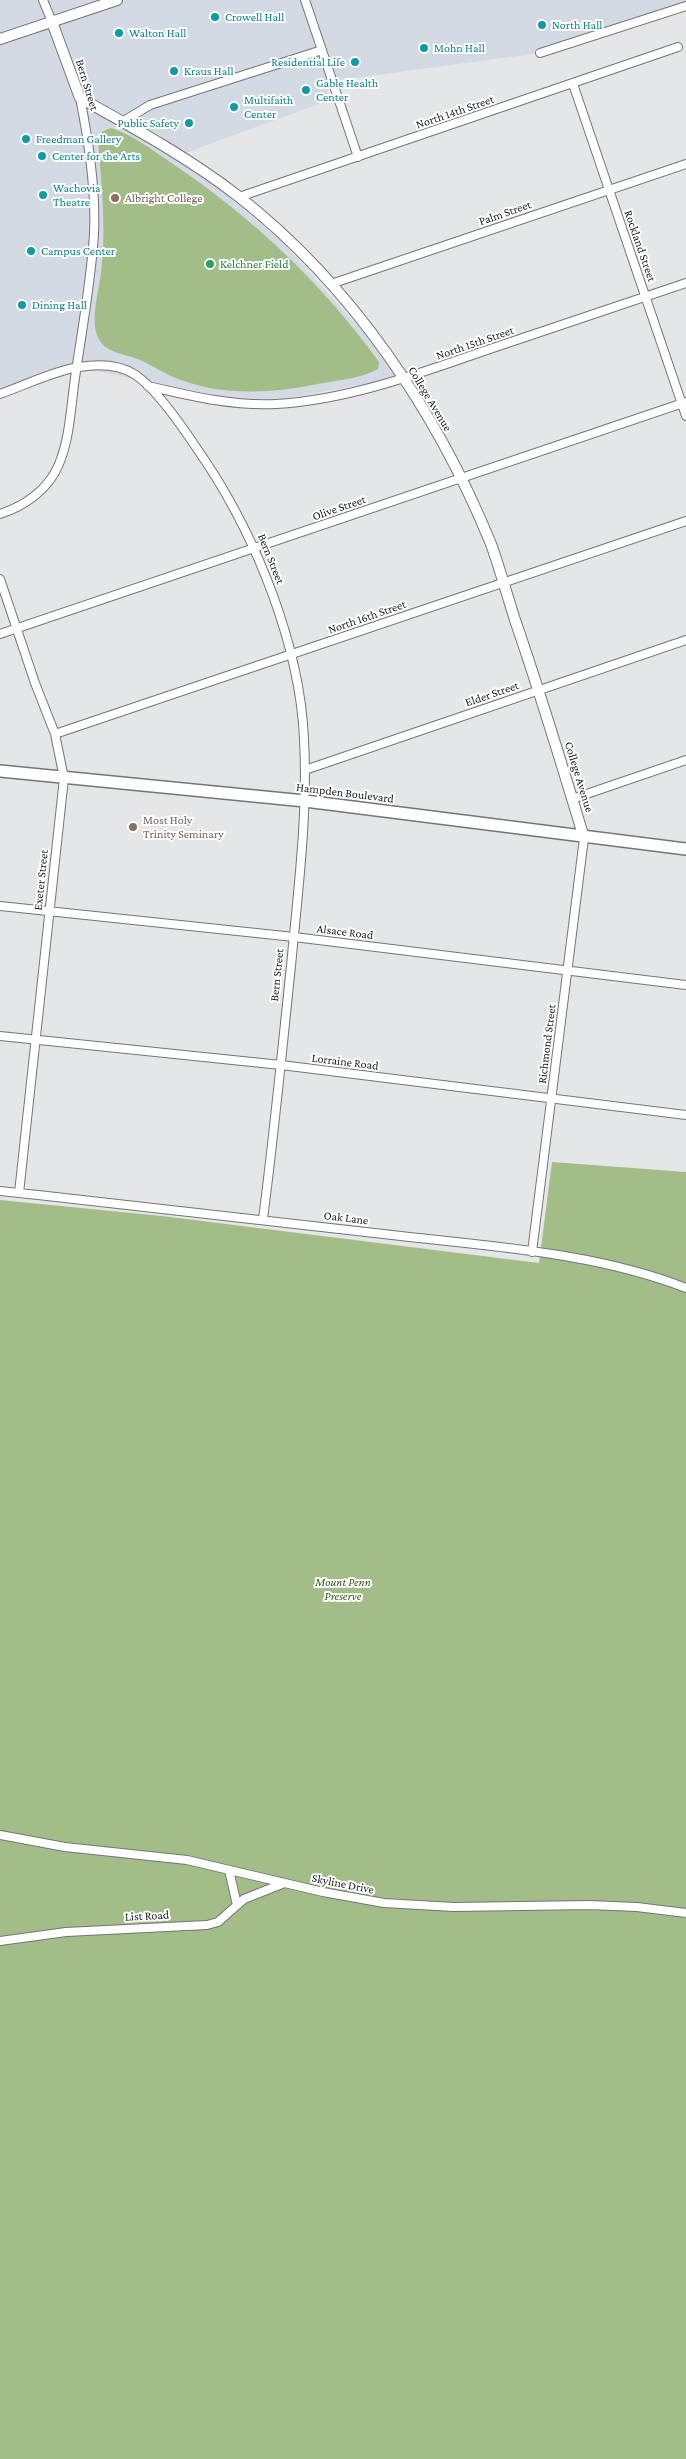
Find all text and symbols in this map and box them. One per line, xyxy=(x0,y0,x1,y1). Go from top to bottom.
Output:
place label: Crowell Hall xyxy=(225,10,284,24)
marker: Crowell Hall xyxy=(209,11,221,23)
place label: North Hall xyxy=(552,18,602,32)
marker: North Hall xyxy=(536,19,548,31)
place label: Walton Hall xyxy=(129,26,186,40)
marker: Walton Hall xyxy=(113,27,125,39)
place label: Mohn Hall xyxy=(434,41,485,55)
marker: Mohn Hall xyxy=(418,42,430,54)
place label: Residential Life xyxy=(271,55,345,69)
marker: Residential Life xyxy=(349,56,361,68)
street label: Bern Street xyxy=(72,58,102,112)
place label: Kraus Hall xyxy=(184,64,234,78)
marker: Kraus Hall xyxy=(168,65,180,77)
place label: Gable Health Center xyxy=(316,76,378,104)
marker: Gable Health Center xyxy=(300,84,312,96)
street label: North 14th Street xyxy=(414,92,496,132)
place label: Multifaith Center xyxy=(244,93,293,121)
marker: Multifaith Center xyxy=(228,101,240,113)
place label: Public Safety xyxy=(118,116,179,130)
marker: Public Safety xyxy=(183,117,195,129)
place label: Freedman Gallery xyxy=(36,132,121,146)
marker: Freedman Gallery xyxy=(20,133,32,145)
place label: Center for the Arts xyxy=(52,149,140,163)
marker: Center for the Arts xyxy=(36,150,48,162)
place label: Wachovia Theatre xyxy=(53,181,101,209)
marker: Wachovia Theatre xyxy=(37,189,49,201)
place label: Albright College xyxy=(125,191,203,205)
marker: Albright College xyxy=(109,192,121,204)
street label: Palm Street xyxy=(477,197,533,229)
street label: Rockland Street xyxy=(621,208,659,284)
place label: Campus Center xyxy=(41,244,115,258)
marker: Campus Center xyxy=(25,245,37,257)
place label: Kelchner Field xyxy=(220,257,289,271)
marker: Kelchner Field xyxy=(204,258,216,270)
place label: Dining Hall xyxy=(32,298,87,312)
marker: Dining Hall xyxy=(16,299,28,311)
street label: North 15th Street xyxy=(434,323,516,363)
street label: College Avenue xyxy=(405,364,455,434)
street label: Olive Street xyxy=(310,492,368,524)
street label: Bern Street xyxy=(254,532,288,586)
street label: North 16th Street xyxy=(326,597,408,637)
street label: Elder Street xyxy=(463,678,521,710)
street label: College Avenue xyxy=(561,740,597,814)
street label: Hampden Boulevard xyxy=(295,780,395,806)
place label: Most Holy Trinity Seminary xyxy=(143,813,224,841)
marker: Most Holy Trinity Seminary xyxy=(127,821,139,833)
street label: Exeter Street xyxy=(31,849,51,911)
street label: Alsace Road xyxy=(316,921,374,943)
street label: Bern Street xyxy=(267,948,287,1002)
street label: Richmond Street xyxy=(535,1003,559,1085)
street label: Lorraine Road xyxy=(311,1051,379,1073)
street label: Oak Lane xyxy=(323,1208,369,1228)
park label: Mount Penn Preserve xyxy=(315,1575,371,1603)
street label: Skyline Drive xyxy=(311,1871,375,1897)
street label: List Road xyxy=(124,1908,170,1924)

